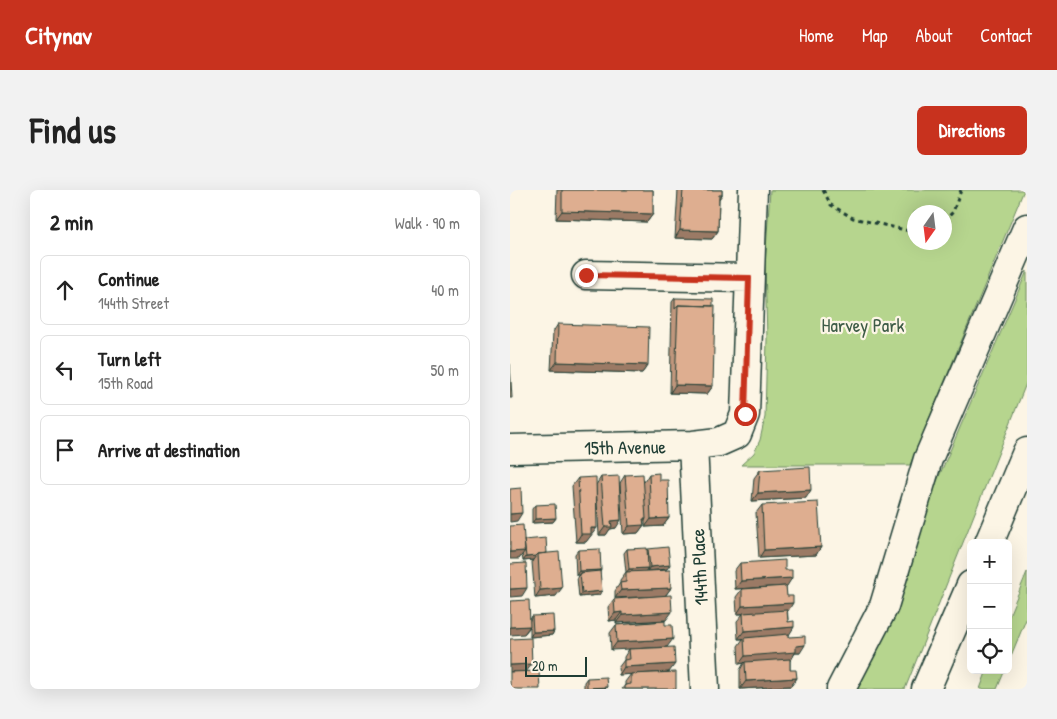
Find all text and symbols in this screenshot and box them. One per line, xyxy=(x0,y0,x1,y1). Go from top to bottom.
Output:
text: Citynav xyxy=(25,19,92,51)
text: Home xyxy=(799,23,834,48)
text: Map xyxy=(862,23,887,48)
text: About xyxy=(915,23,952,48)
text: Contact xyxy=(980,23,1032,48)
button: Directions xyxy=(917,106,1027,155)
text: Find us xyxy=(30,107,116,154)
north arrow xyxy=(907,205,952,250)
text: 2 min xyxy=(50,208,93,237)
text: Walk · 90 m xyxy=(395,212,460,234)
route end xyxy=(575,264,598,287)
text: Continue xyxy=(98,266,159,292)
icon: ahead xyxy=(51,276,79,304)
text: 40 m xyxy=(431,279,459,301)
text: 144th Street xyxy=(98,292,169,314)
park label: Harvey Park xyxy=(821,312,905,338)
text: Turn left xyxy=(98,346,161,372)
icon: left xyxy=(51,356,79,384)
text: 50 m xyxy=(431,359,459,381)
text: 15th Road xyxy=(98,372,153,394)
route start xyxy=(734,403,757,426)
street label: 15th Avenue xyxy=(584,433,667,461)
icon: arrive xyxy=(51,436,79,464)
text: Arrive at destination xyxy=(98,437,240,463)
street label: 144th Place xyxy=(684,528,714,606)
map controls xyxy=(967,539,1012,674)
button: + xyxy=(967,539,1012,584)
button: − xyxy=(967,584,1012,629)
button: locate xyxy=(967,629,1012,674)
scale bar xyxy=(525,654,588,677)
text: 20 m xyxy=(532,656,558,675)

